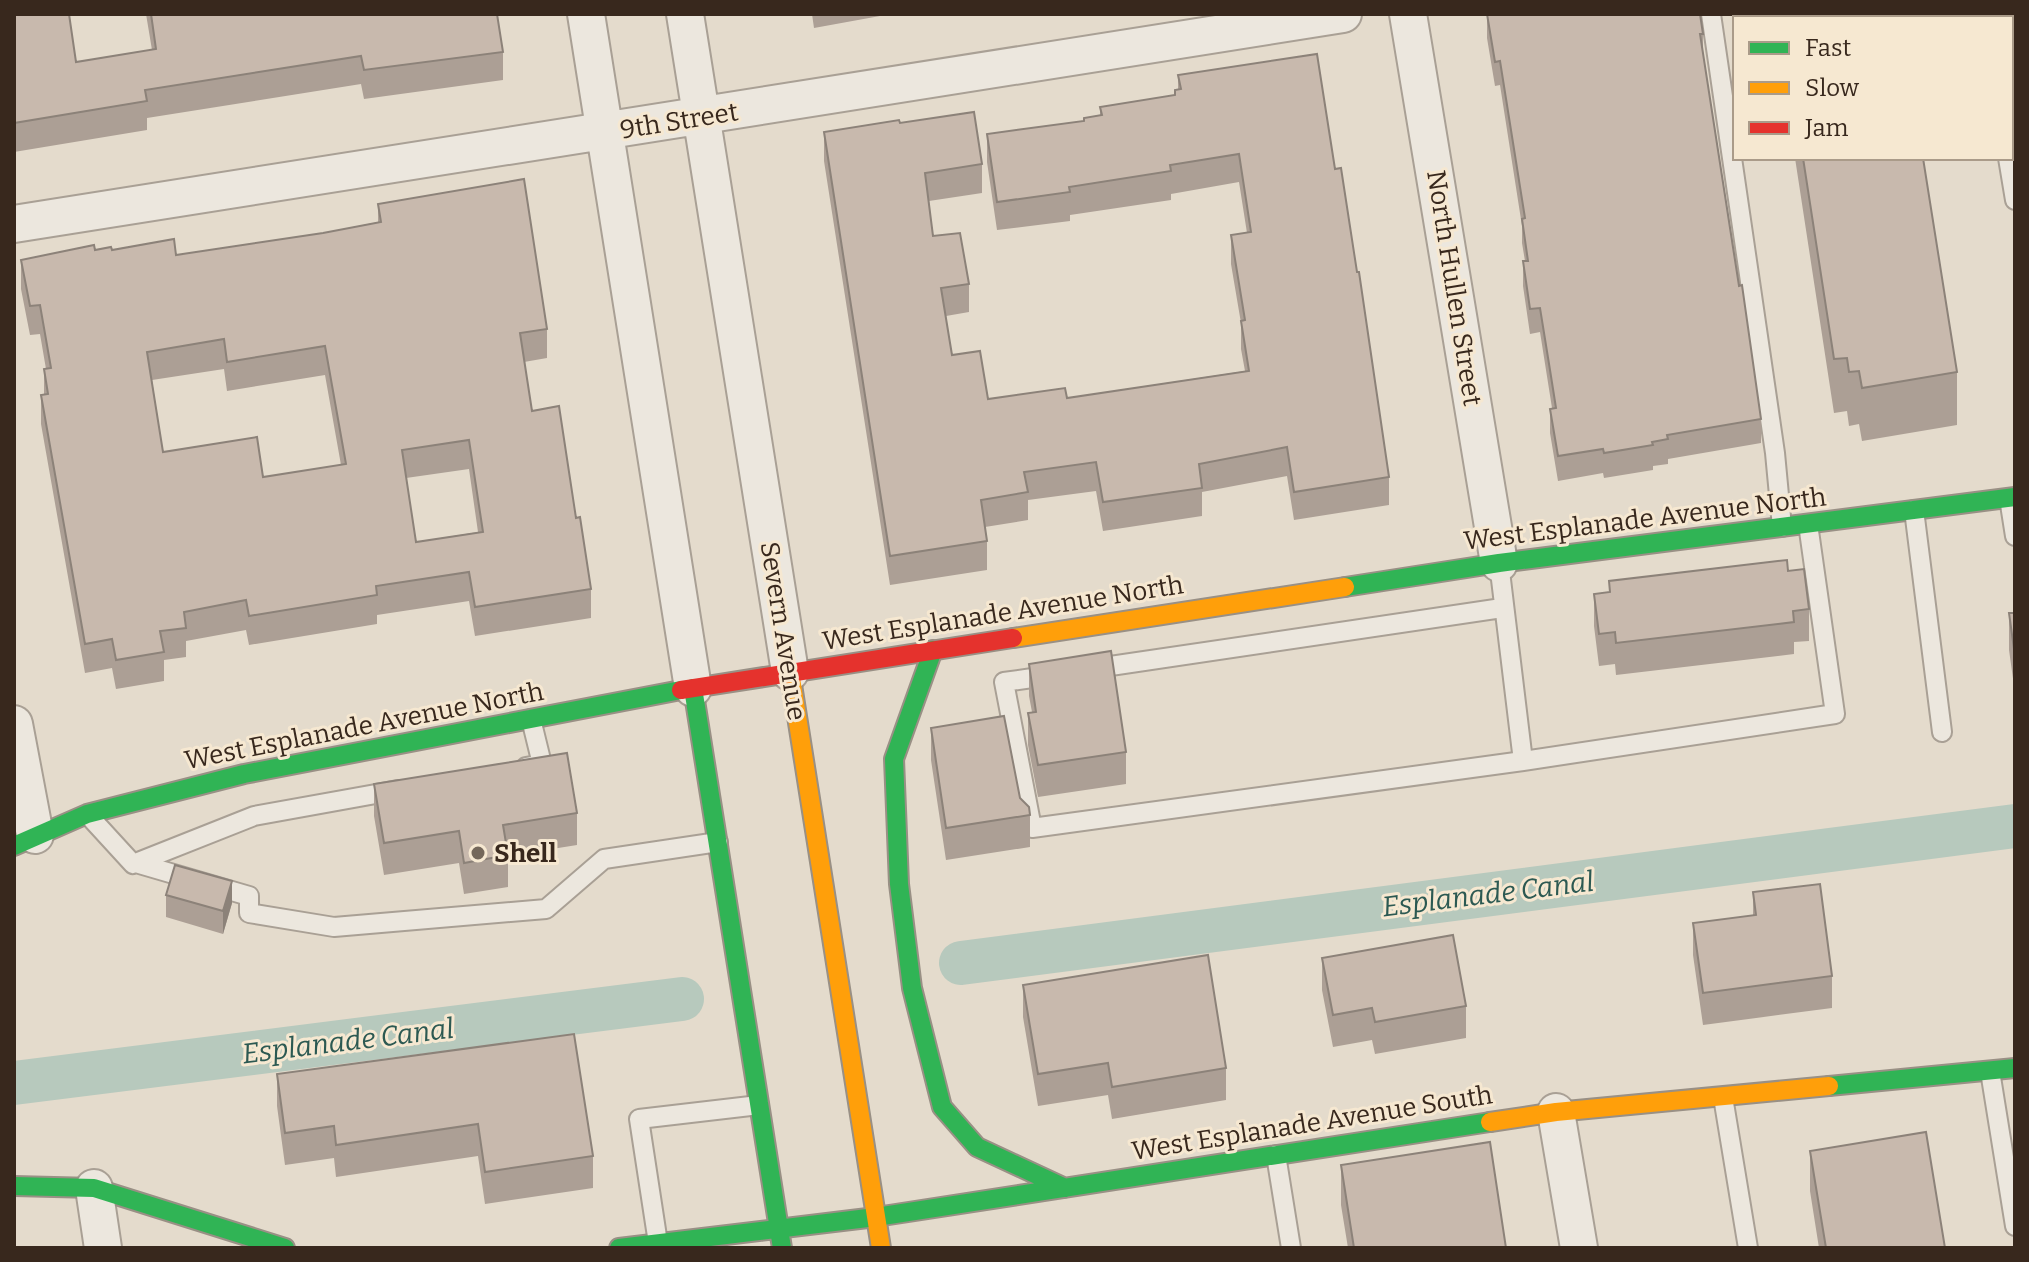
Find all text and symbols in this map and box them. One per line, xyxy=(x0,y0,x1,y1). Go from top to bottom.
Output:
legend xyxy=(1733,16,2013,160)
text: Fast xyxy=(1805,34,1851,62)
text: Slow xyxy=(1805,74,1860,102)
street label: 9th Street xyxy=(618,96,741,146)
text: Jam xyxy=(1804,114,1849,142)
street label: North Hullen Street xyxy=(1420,168,1488,409)
street label: West Esplanade Avenue North xyxy=(1462,481,1828,557)
street label: Severn Avenue xyxy=(754,539,812,723)
street label: West Esplanade Avenue North xyxy=(820,569,1186,657)
street label: West Esplanade Avenue North xyxy=(182,676,546,776)
place label: Shell xyxy=(494,838,556,869)
marker: Shell xyxy=(469,844,487,862)
water label: Esplanade Canal xyxy=(1380,865,1596,923)
water label: Esplanade Canal xyxy=(240,1012,456,1070)
street label: West Esplanade Avenue South xyxy=(1129,1079,1495,1167)

